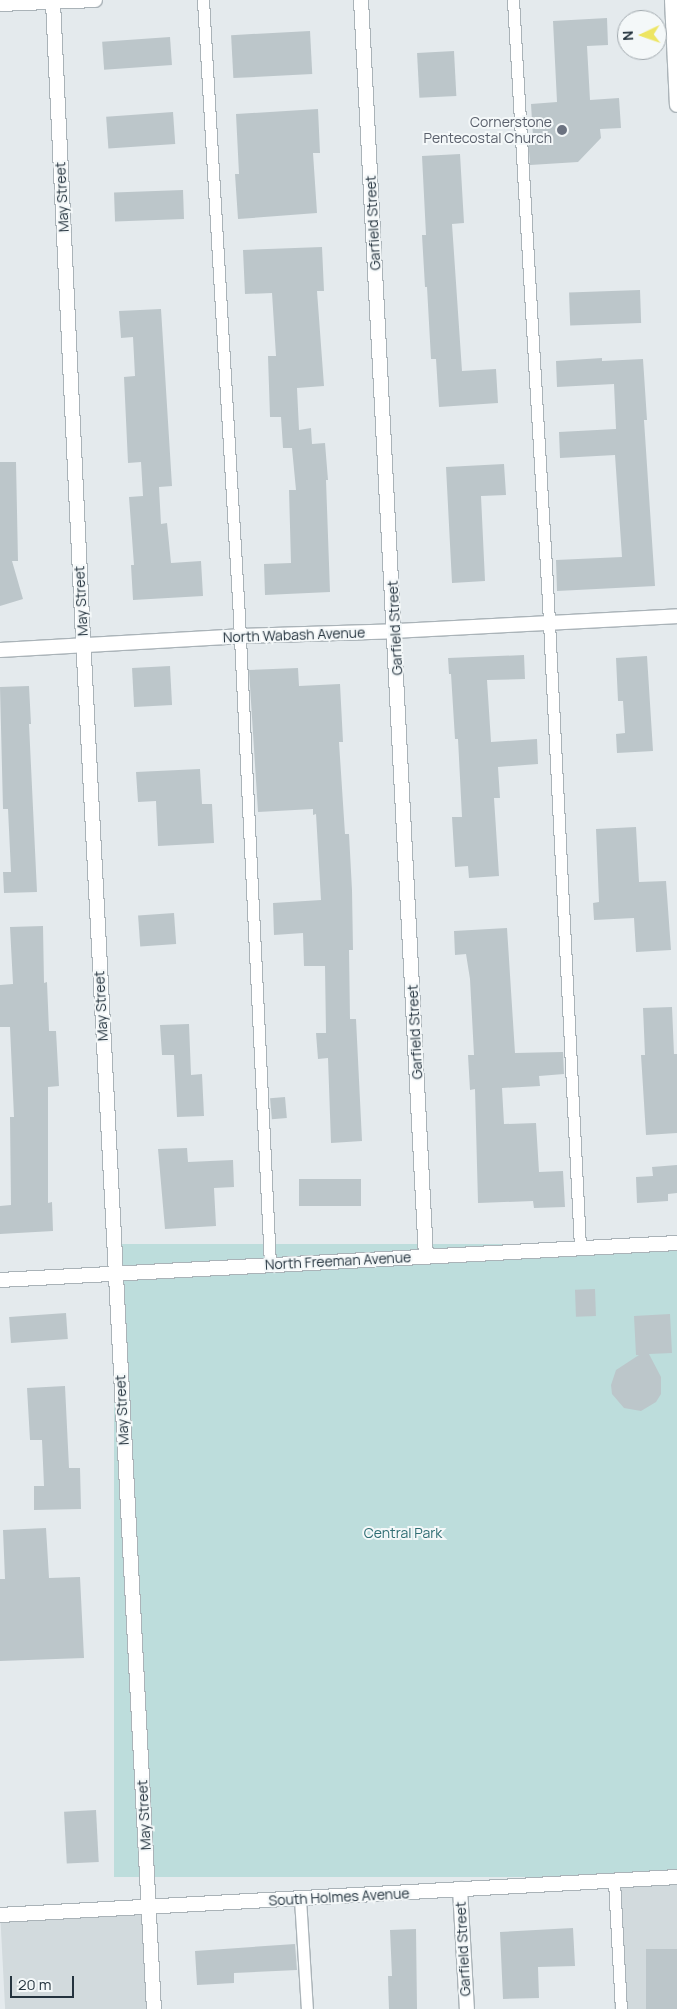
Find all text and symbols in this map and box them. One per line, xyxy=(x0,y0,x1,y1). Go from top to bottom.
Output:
north arrow xyxy=(617,10,667,60)
text: N xyxy=(618,30,637,41)
place label: Cornerstone Pentecostal Church xyxy=(424,114,552,146)
marker: Cornerstone Pentecostal Church xyxy=(556,124,568,136)
street label: May Street xyxy=(52,161,72,233)
street label: Garfield Street xyxy=(362,175,384,271)
street label: May Street xyxy=(71,565,91,637)
street label: Garfield Street xyxy=(384,580,406,676)
street label: North Wabash Avenue xyxy=(223,624,365,646)
street label: May Street xyxy=(91,970,111,1042)
street label: Garfield Street xyxy=(404,984,426,1080)
street label: North Freeman Avenue xyxy=(264,1249,412,1273)
street label: May Street xyxy=(112,1374,132,1446)
park label: Central Park xyxy=(364,1525,442,1541)
street label: May Street xyxy=(134,1779,154,1851)
street label: South Holmes Avenue xyxy=(268,1885,410,1909)
street label: Garfield Street xyxy=(452,1901,474,1997)
scale bar xyxy=(12,1966,76,1998)
text: 20 m xyxy=(18,1974,51,1995)

